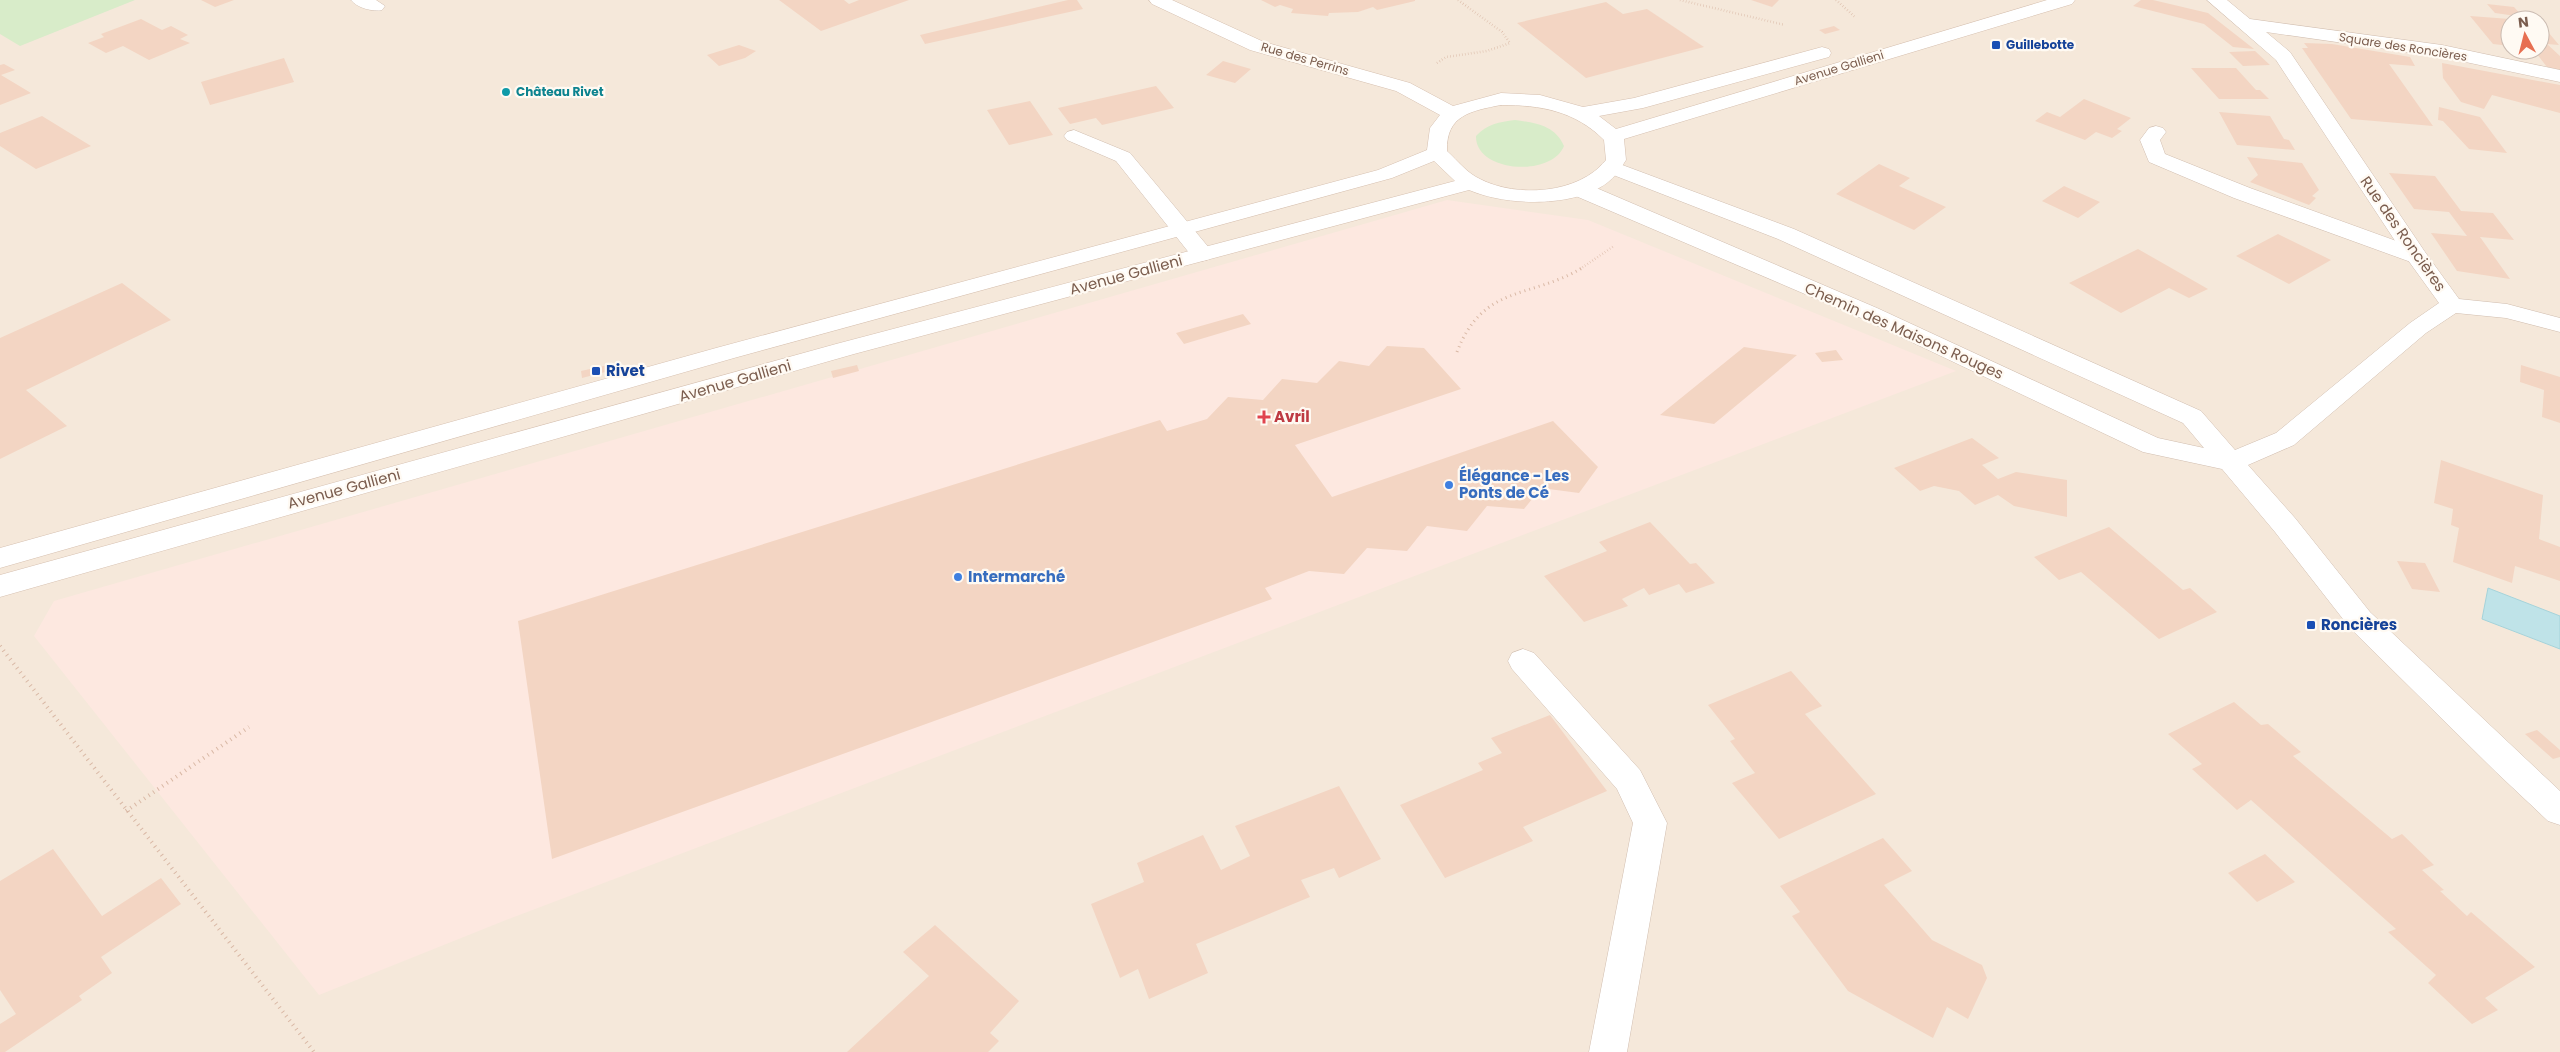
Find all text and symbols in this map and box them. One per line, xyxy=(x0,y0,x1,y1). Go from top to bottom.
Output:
north arrow xyxy=(2500,10,2550,60)
text: N xyxy=(2517,12,2530,33)
street label: Square des Roncières xyxy=(2338,28,2468,65)
place label: Guillebotte xyxy=(2006,36,2075,53)
street label: Rue des Perrins xyxy=(1259,38,1351,79)
marker: Guillebotte xyxy=(1990,39,2002,51)
street label: Avenue Gallieni xyxy=(1792,46,1886,89)
place label: Château Rivet xyxy=(516,83,604,100)
marker: Château Rivet xyxy=(500,86,512,98)
street label: Rue des Roncières xyxy=(2356,172,2451,296)
street label: Avenue Gallieni xyxy=(1067,249,1185,300)
street label: Chemin des Maisons Rouges xyxy=(1801,277,2007,384)
street label: Avenue Gallieni xyxy=(676,354,793,407)
place label: Rivet xyxy=(606,360,645,381)
marker: Rivet xyxy=(590,365,602,377)
place label: Avril xyxy=(1274,406,1310,427)
marker: Avril xyxy=(1258,411,1270,423)
street label: Avenue Gallieni xyxy=(285,463,403,514)
place label: Élégance - Les Ponts de Cé xyxy=(1459,465,1569,503)
marker: Élégance - Les Ponts de Cé xyxy=(1443,479,1455,491)
place label: Intermarché xyxy=(968,566,1065,587)
marker: Intermarché xyxy=(952,571,964,583)
place label: Roncières xyxy=(2321,614,2397,635)
marker: Roncières xyxy=(2305,619,2317,631)

